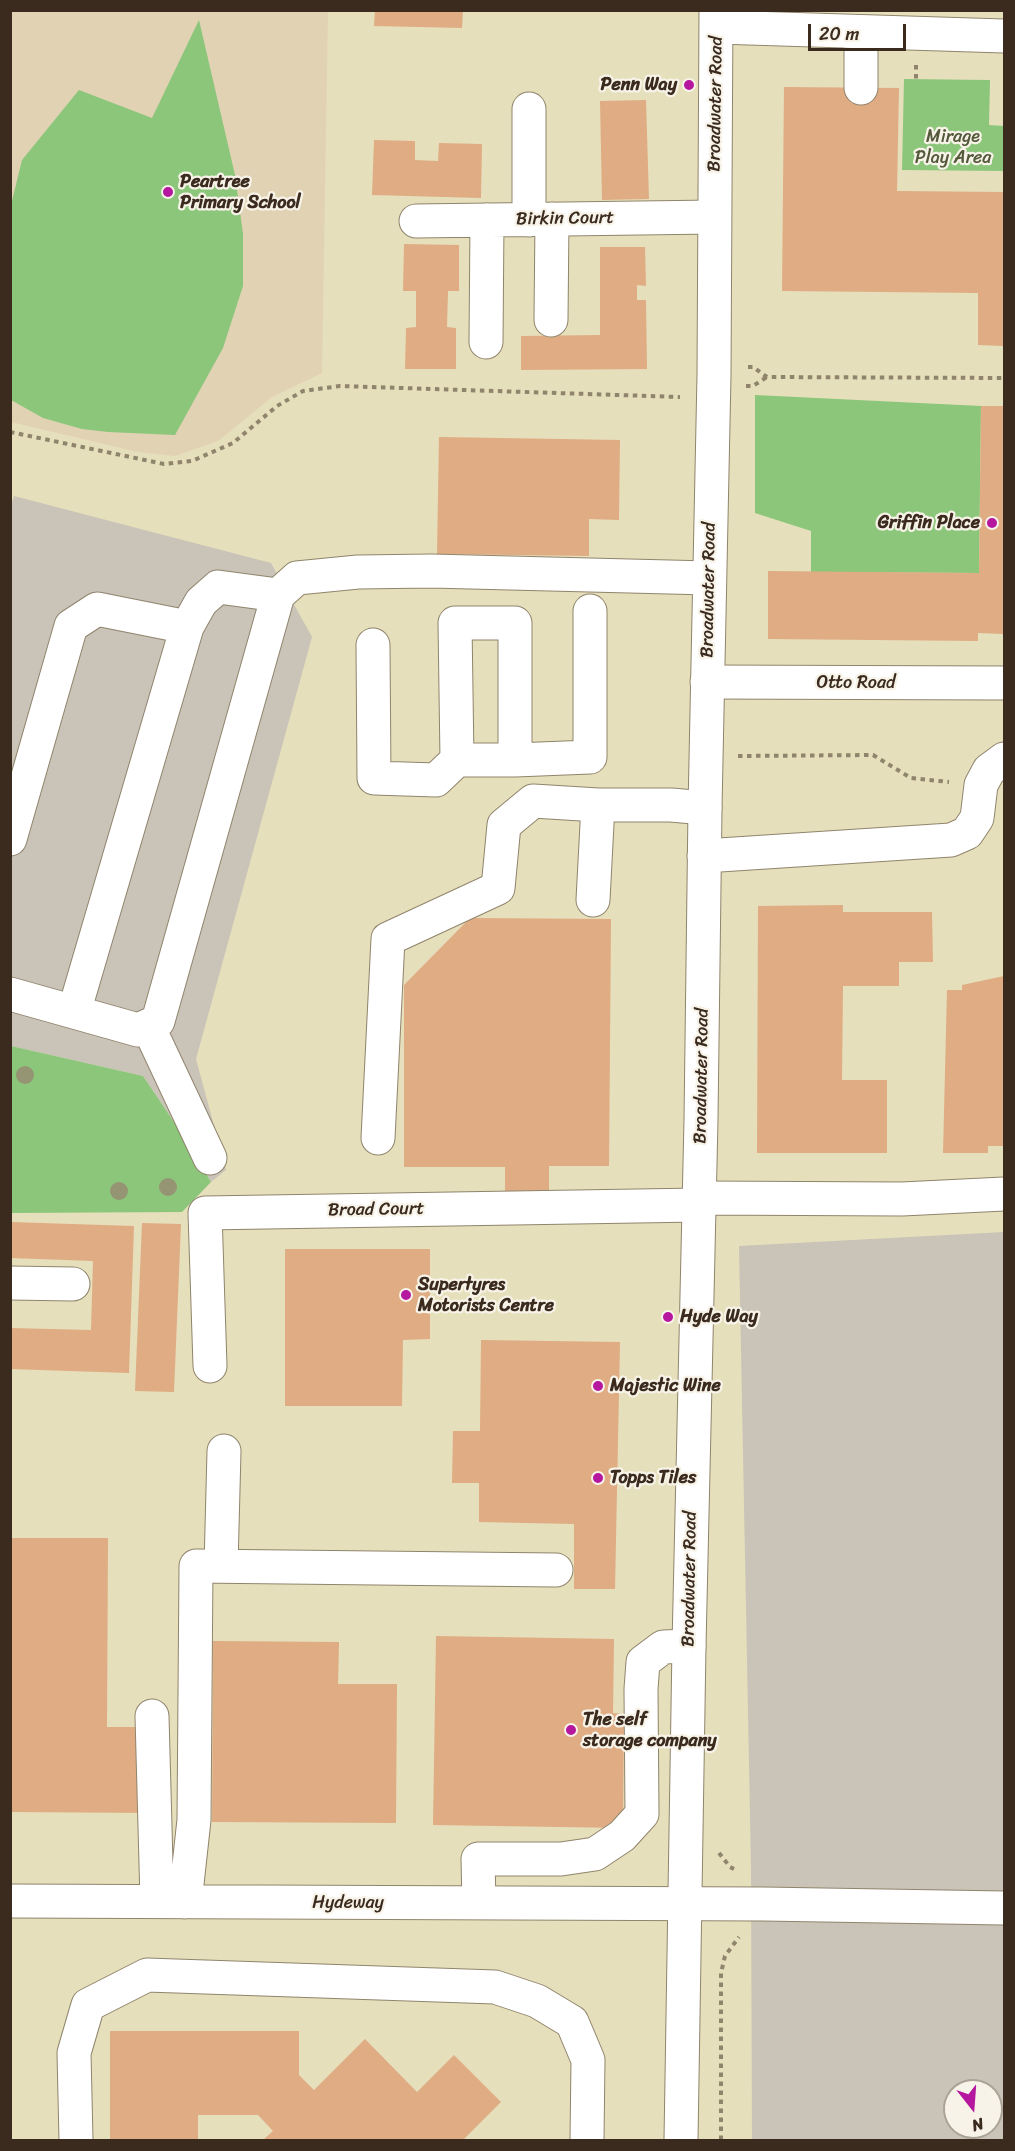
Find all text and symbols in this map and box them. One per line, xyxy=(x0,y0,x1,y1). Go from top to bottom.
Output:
scale bar xyxy=(811,12,908,50)
text: 20 m xyxy=(819,18,859,50)
street label: Broadwater Road xyxy=(704,36,728,172)
place label: Penn Way xyxy=(600,74,677,96)
marker: Penn Way xyxy=(682,78,696,92)
park label: Mirage Play Area xyxy=(915,126,991,168)
place label: Peartree Primary School xyxy=(180,171,301,213)
marker: Peartree Primary School xyxy=(161,185,175,199)
street label: Birkin Court xyxy=(516,207,614,231)
place label: Griffin Place xyxy=(878,512,980,534)
marker: Griffin Place xyxy=(985,516,999,530)
street label: Broadwater Road xyxy=(697,522,721,658)
street label: Otto Road xyxy=(817,672,895,694)
street label: Broadwater Road xyxy=(690,1008,714,1144)
street label: Broad Court xyxy=(328,1198,424,1222)
place label: Supertyres Motorists Centre xyxy=(418,1274,554,1316)
marker: Supertyres Motorists Centre xyxy=(399,1288,413,1302)
place label: Hyde Way xyxy=(680,1306,758,1328)
marker: Hyde Way xyxy=(661,1310,675,1324)
place label: Majestic Wine xyxy=(610,1375,721,1397)
marker: Majestic Wine xyxy=(591,1379,605,1393)
place label: Topps Tiles xyxy=(610,1467,696,1489)
marker: Topps Tiles xyxy=(591,1471,605,1485)
street label: Broadwater Road xyxy=(678,1511,702,1647)
place label: The self storage company xyxy=(583,1709,717,1752)
marker: The self storage company xyxy=(564,1723,578,1737)
street label: Hydeway xyxy=(312,1892,384,1914)
north arrow xyxy=(943,2079,1003,2139)
text: N xyxy=(968,2109,987,2140)

